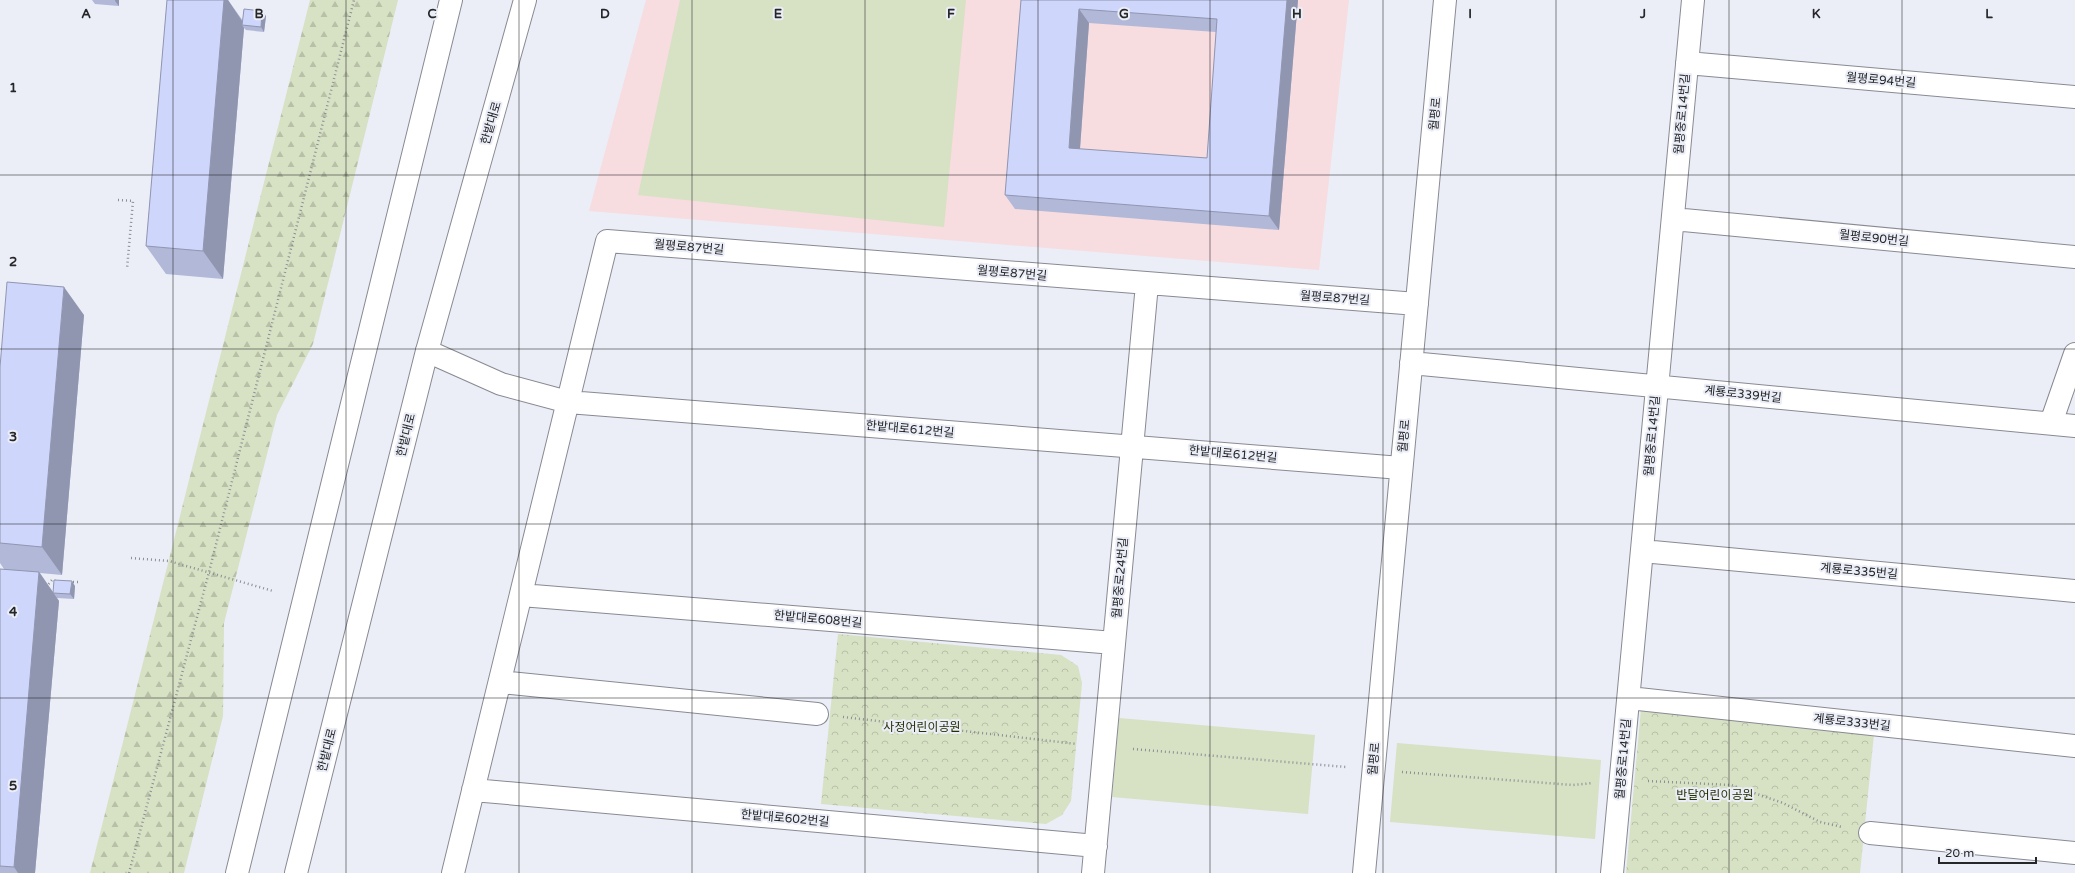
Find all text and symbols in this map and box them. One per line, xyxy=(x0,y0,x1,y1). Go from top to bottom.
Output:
text: A xyxy=(81,6,91,22)
text: B xyxy=(254,6,264,22)
text: C xyxy=(427,6,437,22)
text: D xyxy=(600,6,610,22)
text: E xyxy=(774,6,782,22)
text: F xyxy=(947,6,955,22)
text: G xyxy=(1119,6,1129,22)
text: H xyxy=(1292,6,1302,22)
text: I xyxy=(1468,6,1472,22)
text: J xyxy=(1639,6,1646,22)
text: K xyxy=(1812,6,1821,22)
text: L xyxy=(1985,6,1993,22)
street label: 월평로94번길 xyxy=(1845,70,1917,90)
street label: 월평중로14번길 xyxy=(1671,73,1693,155)
text: 1 xyxy=(9,80,17,96)
street label: 월평로 xyxy=(1427,97,1443,131)
street label: 한밭대로 xyxy=(478,100,504,146)
street label: 월평로90번길 xyxy=(1838,227,1910,249)
street label: 월평로87번길 xyxy=(653,237,725,257)
text: 2 xyxy=(9,254,17,270)
street label: 월평로87번길 xyxy=(976,263,1048,283)
street label: 월평로87번길 xyxy=(1299,289,1371,307)
street label: 계룡로339번길 xyxy=(1704,383,1782,405)
street label: 월평중로14번길 xyxy=(1641,395,1663,477)
street label: 한밭대로 xyxy=(394,412,418,458)
street label: 한밭대로612번길 xyxy=(865,418,955,440)
street label: 월평로 xyxy=(1396,419,1412,453)
text: 3 xyxy=(9,429,17,445)
street label: 한밭대로612번길 xyxy=(1188,443,1278,465)
street label: 월평중로24번길 xyxy=(1109,537,1131,619)
street label: 계룡로335번길 xyxy=(1820,561,1898,581)
text: 4 xyxy=(9,604,18,620)
street label: 한밭대로608번길 xyxy=(773,608,863,630)
street label: 계룡로333번길 xyxy=(1813,711,1891,733)
street label: 월평중로14번길 xyxy=(1612,718,1634,800)
park label: 사정어린이공원 xyxy=(883,720,961,734)
street label: 한밭대로 xyxy=(315,727,339,773)
street label: 월평로 xyxy=(1366,742,1382,776)
text: 5 xyxy=(9,778,17,794)
park label: 반달어린이공원 xyxy=(1676,788,1754,802)
street label: 한밭대로602번길 xyxy=(740,807,830,829)
scale bar xyxy=(1939,839,2036,865)
text: 20 m xyxy=(1945,846,1974,860)

